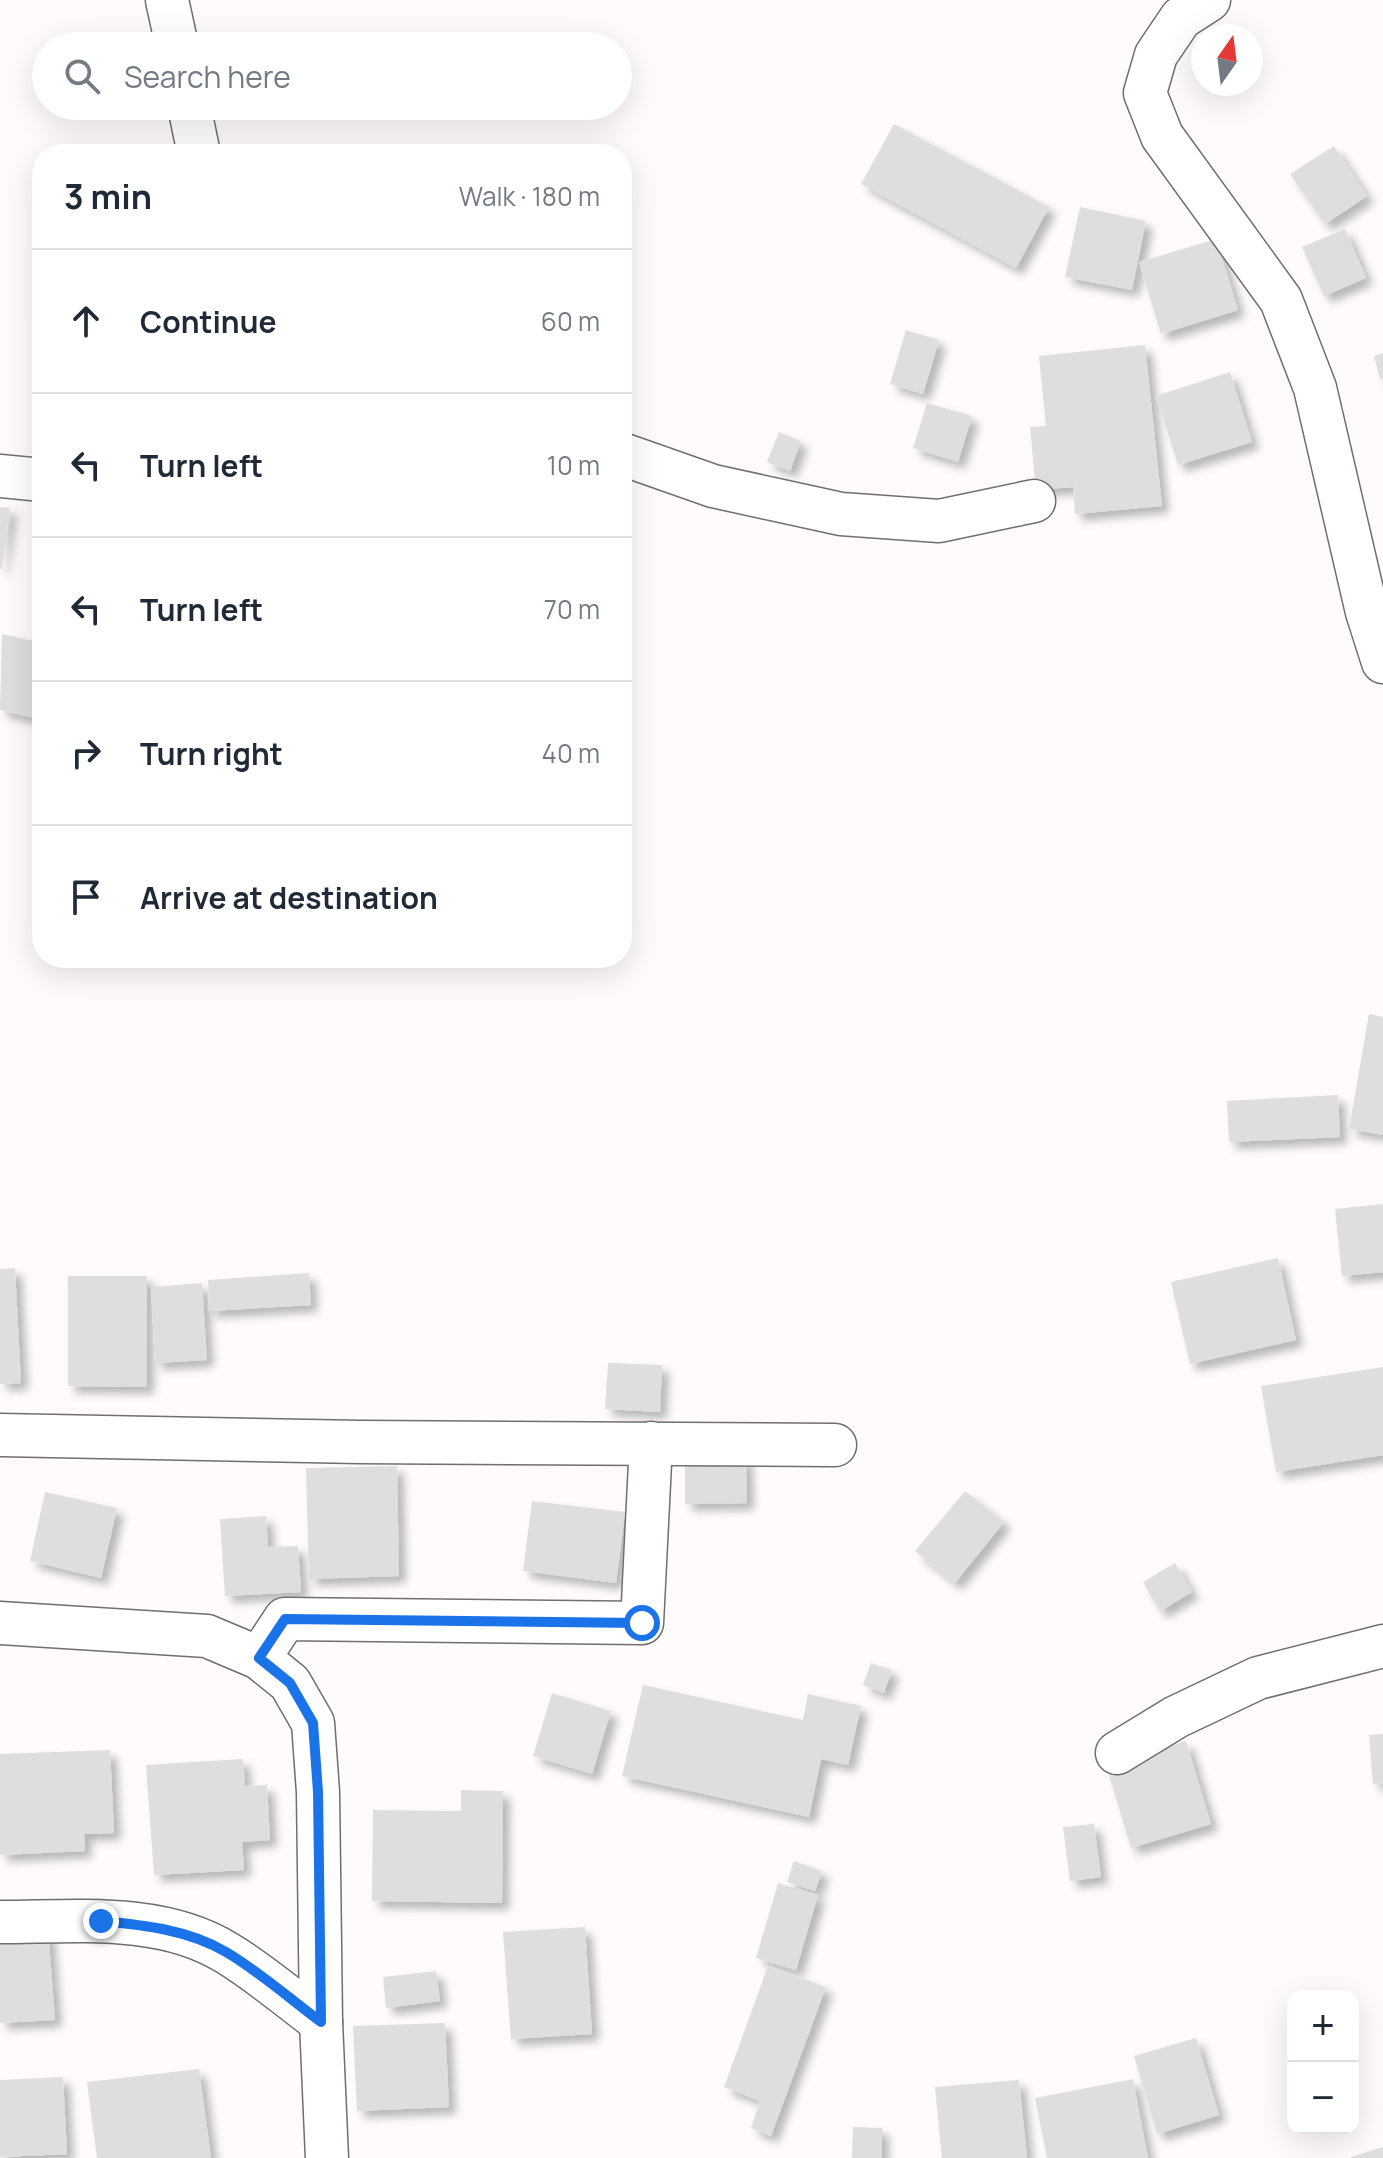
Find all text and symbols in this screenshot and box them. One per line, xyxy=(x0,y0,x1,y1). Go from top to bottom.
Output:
north arrow xyxy=(1191,24,1263,96)
search box xyxy=(32,32,632,120)
icon: search xyxy=(60,54,104,98)
text: Search here xyxy=(124,56,291,97)
text: 3 min xyxy=(64,173,152,219)
text: Walk · 180 m xyxy=(459,178,600,214)
icon: ahead xyxy=(64,299,108,343)
text: Continue xyxy=(140,301,276,342)
text: 60 m xyxy=(541,303,600,339)
icon: left xyxy=(64,443,108,487)
text: Turn left xyxy=(140,445,263,486)
text: 10 m xyxy=(547,447,600,483)
icon: left xyxy=(64,587,108,631)
text: Turn left xyxy=(140,589,263,630)
text: 70 m xyxy=(544,591,600,627)
icon: right xyxy=(64,731,108,775)
text: Turn right xyxy=(140,733,283,774)
text: 40 m xyxy=(542,735,600,771)
icon: arrive xyxy=(64,875,108,919)
text: Arrive at destination xyxy=(140,877,438,918)
route start xyxy=(624,1605,660,1641)
route end xyxy=(83,1903,119,1939)
map controls xyxy=(1287,1990,1359,2134)
button: + xyxy=(1287,1990,1359,2062)
button: − xyxy=(1287,2062,1359,2134)

